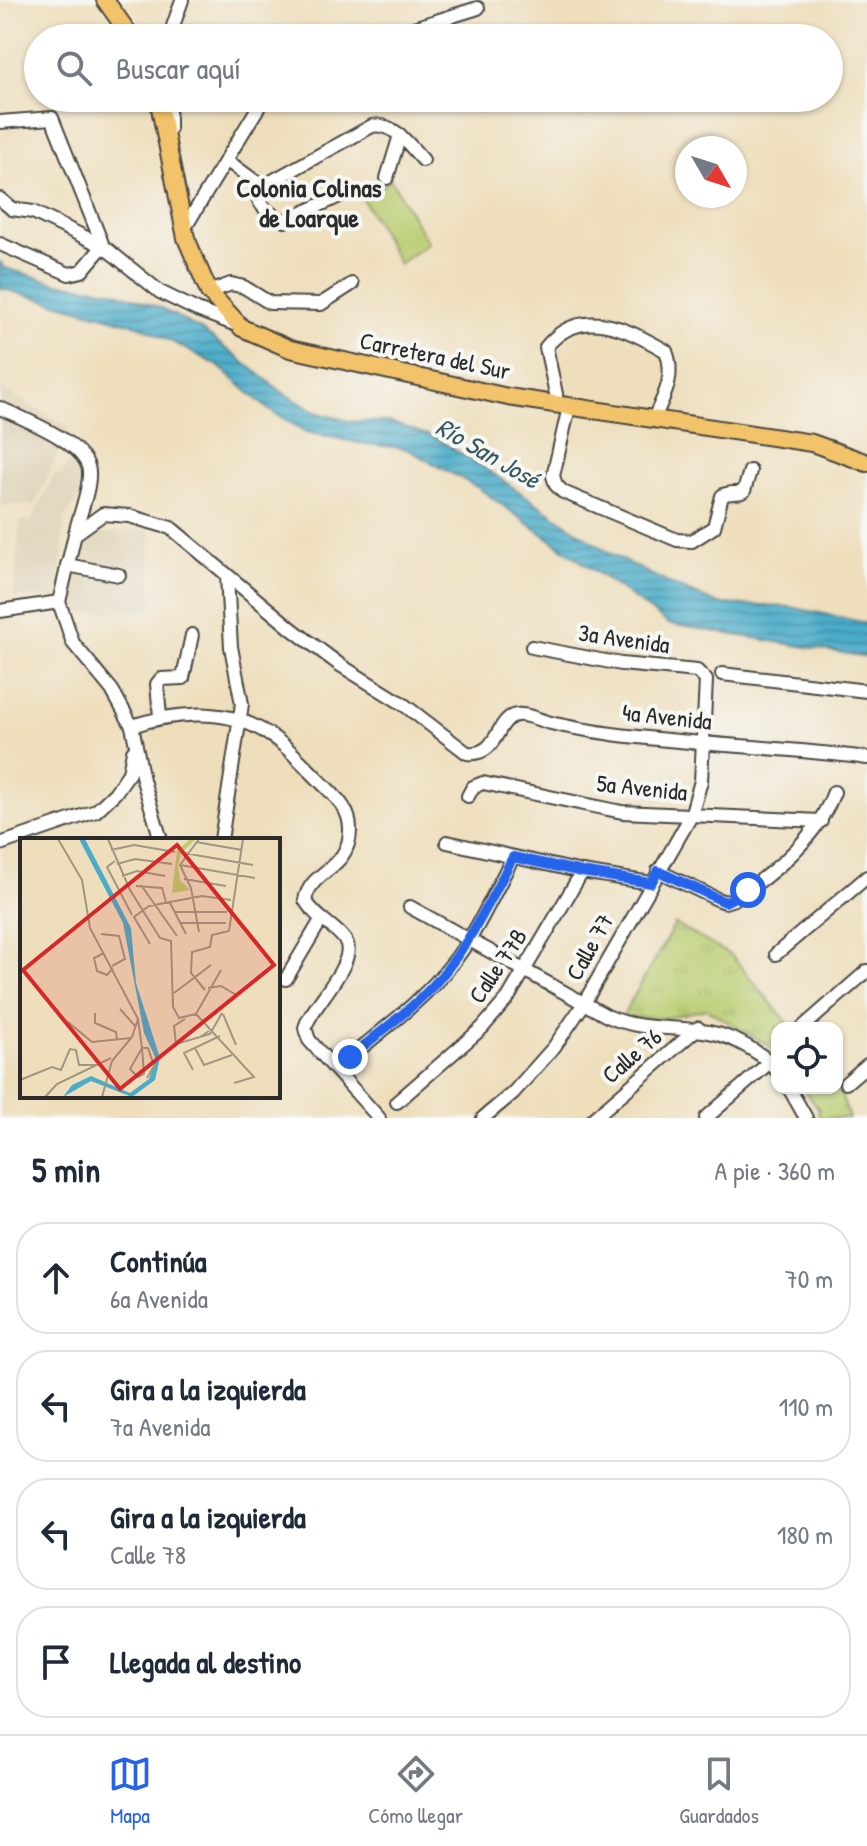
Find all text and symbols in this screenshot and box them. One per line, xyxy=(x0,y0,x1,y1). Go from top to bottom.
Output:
search box xyxy=(24,24,843,112)
icon: search xyxy=(52,46,96,90)
text: Buscar aquí xyxy=(116,48,241,88)
north arrow xyxy=(675,136,747,208)
district label: Colonia Colinas de Loarque xyxy=(236,170,382,236)
street label: Carretera del Sur xyxy=(357,323,513,387)
water label: Río San José xyxy=(430,409,548,497)
street label: 3a Avenida xyxy=(577,616,672,660)
street label: 4a Avenida xyxy=(621,695,713,737)
street label: 5a Avenida xyxy=(595,766,689,808)
inset map xyxy=(20,838,280,1098)
route start xyxy=(730,872,766,908)
street label: Calle 77 xyxy=(558,907,621,986)
street label: Calle 77B xyxy=(460,922,534,1009)
street label: Calle 76 xyxy=(595,1020,668,1090)
map controls xyxy=(771,1022,843,1094)
button: locate xyxy=(771,1022,843,1094)
route end xyxy=(332,1039,368,1075)
text: 5 min xyxy=(32,1147,100,1193)
text: A pie · 360 m xyxy=(715,1153,835,1188)
text: Continúa xyxy=(110,1241,206,1281)
icon: ahead xyxy=(34,1256,78,1300)
text: 70 m xyxy=(785,1261,833,1296)
text: 6a Avenida xyxy=(110,1281,208,1316)
text: Gira a la izquierda xyxy=(110,1369,306,1409)
icon: left xyxy=(34,1384,78,1428)
text: 110 m xyxy=(779,1389,833,1424)
text: 7a Avenida xyxy=(110,1409,210,1444)
text: Gira a la izquierda xyxy=(110,1497,306,1537)
icon: left xyxy=(34,1512,78,1556)
text: 180 m xyxy=(777,1517,833,1552)
text: Calle 78 xyxy=(110,1537,186,1572)
icon: arrive xyxy=(34,1640,78,1684)
text: Llegada al destino xyxy=(110,1642,301,1682)
tab: Mapa xyxy=(108,1752,152,1830)
tab: Cómo llegar xyxy=(368,1752,463,1830)
tab: Guardados xyxy=(679,1752,759,1830)

